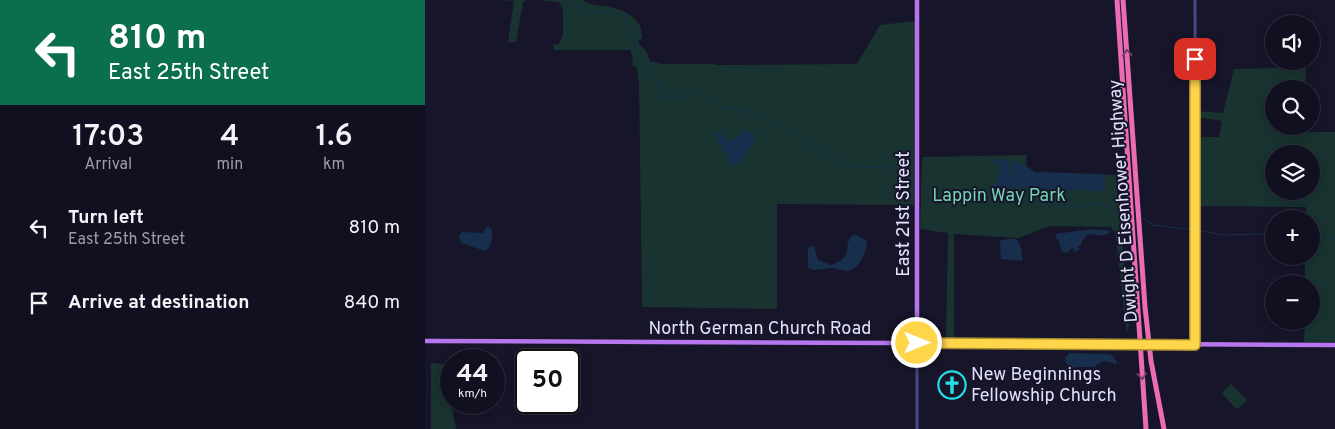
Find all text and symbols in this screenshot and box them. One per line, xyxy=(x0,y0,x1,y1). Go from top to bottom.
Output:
map controls xyxy=(1265,15,1320,330)
button: sound xyxy=(1265,15,1320,70)
text: 810 m xyxy=(108,17,206,61)
icon: left xyxy=(25,20,90,85)
pin xyxy=(1174,38,1216,80)
icon: arrive xyxy=(1181,45,1209,73)
one-way arrow xyxy=(1122,49,1133,57)
text: East 25th Street xyxy=(108,60,269,87)
street label: Dwight D Eisenhower Highway xyxy=(1104,79,1144,323)
button: search xyxy=(1265,80,1320,135)
text: 17:03 xyxy=(72,119,144,156)
text: 4 xyxy=(220,119,239,156)
text: 1.6 xyxy=(316,119,353,156)
button: layers xyxy=(1265,145,1320,200)
street label: East 21st Street xyxy=(893,151,916,277)
text: Arrival xyxy=(84,155,132,175)
text: min xyxy=(217,155,243,175)
text: km xyxy=(323,155,345,175)
park label: Lappin Way Park xyxy=(932,185,1066,208)
text: Turn left xyxy=(68,206,144,230)
button: + xyxy=(1265,210,1320,265)
icon: left xyxy=(25,214,53,242)
text: 810 m xyxy=(349,216,400,240)
text: East 25th Street xyxy=(68,230,185,250)
button: − xyxy=(1265,275,1320,330)
icon: arrive xyxy=(25,289,53,317)
text: Arrive at destination xyxy=(68,291,249,315)
text: 840 m xyxy=(344,291,400,315)
position arrow xyxy=(890,316,942,368)
street label: North German Church Road xyxy=(648,318,872,341)
speed limit sign: 50 xyxy=(515,349,580,414)
text: 44 xyxy=(456,359,489,391)
place label: New Beginnings Fellowship Church xyxy=(971,364,1117,408)
church icon: New Beginnings Fellowship Church xyxy=(937,370,967,400)
one-way arrow xyxy=(1137,372,1148,380)
text: km/h xyxy=(458,386,487,402)

